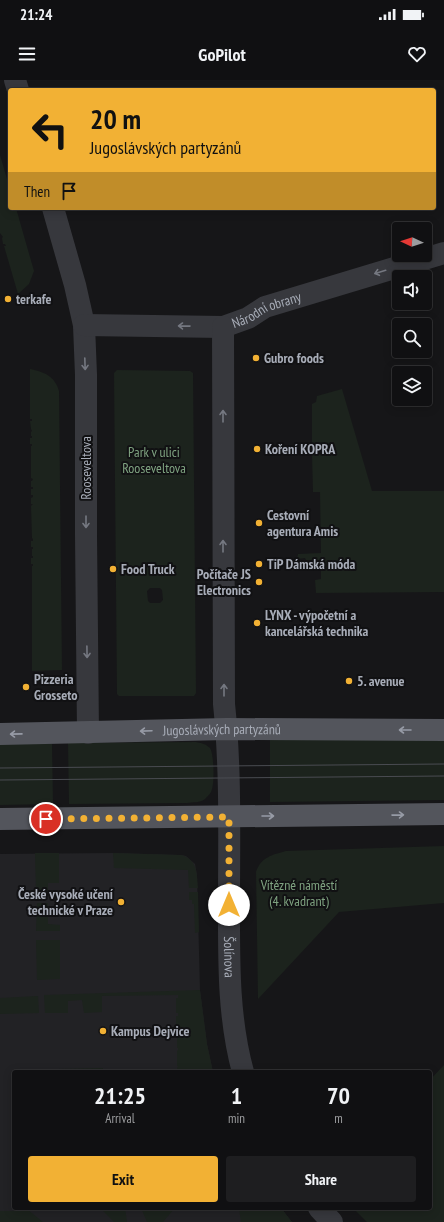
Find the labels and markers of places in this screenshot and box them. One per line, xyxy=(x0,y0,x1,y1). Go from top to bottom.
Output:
place label: terkafe xyxy=(16,290,51,308)
marker: terkafe xyxy=(3,294,13,304)
place label: Gubro foods xyxy=(264,349,324,367)
marker: Gubro foods xyxy=(251,353,261,363)
place label: Koření KOPRA xyxy=(265,440,336,458)
marker: Koření KOPRA xyxy=(252,444,262,454)
place label: Cestovní agentura Amis xyxy=(267,506,338,540)
marker: Cestovní agentura Amis xyxy=(254,518,264,528)
place label: TiP Dámská móda xyxy=(267,555,355,573)
marker: TiP Dámská móda xyxy=(254,559,264,569)
place label: Food Truck xyxy=(121,560,175,578)
marker: Food Truck xyxy=(108,564,118,574)
place label: Počítače JS Electronics xyxy=(197,565,251,599)
marker: Počítače JS Electronics xyxy=(254,577,264,587)
place label: LYNX - výpočetní a kancelářská technika xyxy=(265,606,369,640)
marker: LYNX - výpočetní a kancelářská technika xyxy=(252,618,262,628)
place label: Pizzeria Grosseto xyxy=(34,670,77,704)
place label: 5. avenue xyxy=(357,672,404,690)
marker: 5. avenue xyxy=(344,676,354,686)
marker: Pizzeria Grosseto xyxy=(21,682,31,692)
pin xyxy=(29,802,63,836)
place label: České vysoké učení technické v Praze xyxy=(18,885,114,919)
marker: České vysoké učení technické v Praze xyxy=(116,897,126,907)
place label: Kampus Dejvice xyxy=(111,1022,189,1040)
marker: Kampus Dejvice xyxy=(98,1026,108,1036)

